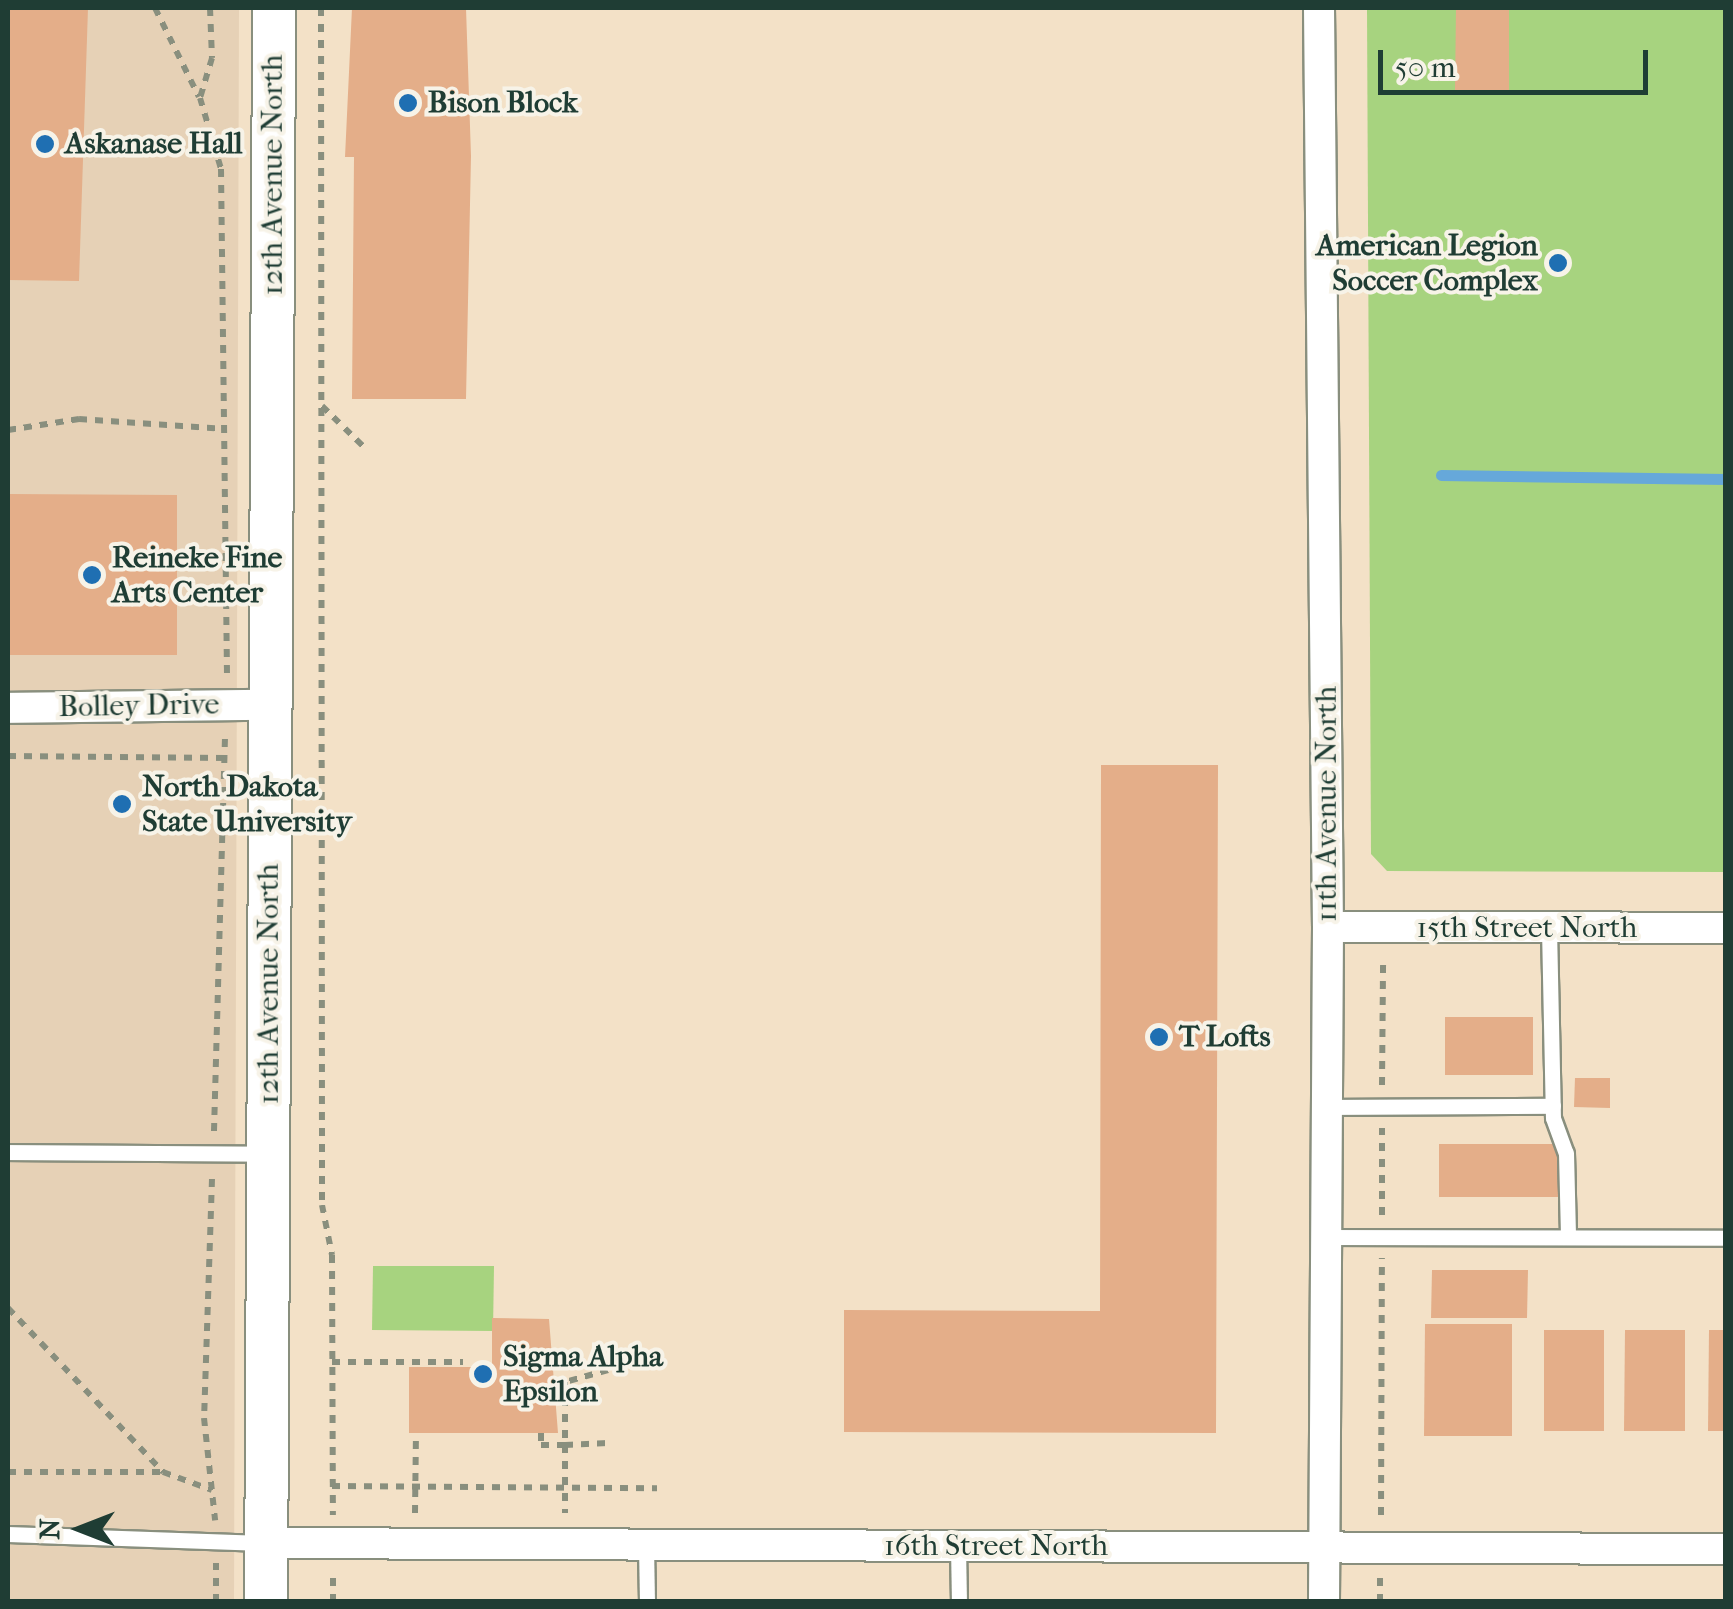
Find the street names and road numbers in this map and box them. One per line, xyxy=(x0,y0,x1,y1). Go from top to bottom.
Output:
street label: 12th Avenue North xyxy=(255,54,291,296)
street label: 11th Avenue North xyxy=(1309,686,1345,922)
street label: Bolley Drive xyxy=(58,687,220,725)
street label: 12th Avenue North xyxy=(251,863,287,1105)
street label: 15th Street North xyxy=(1417,910,1637,946)
street label: 16th Street North xyxy=(884,1528,1108,1564)

